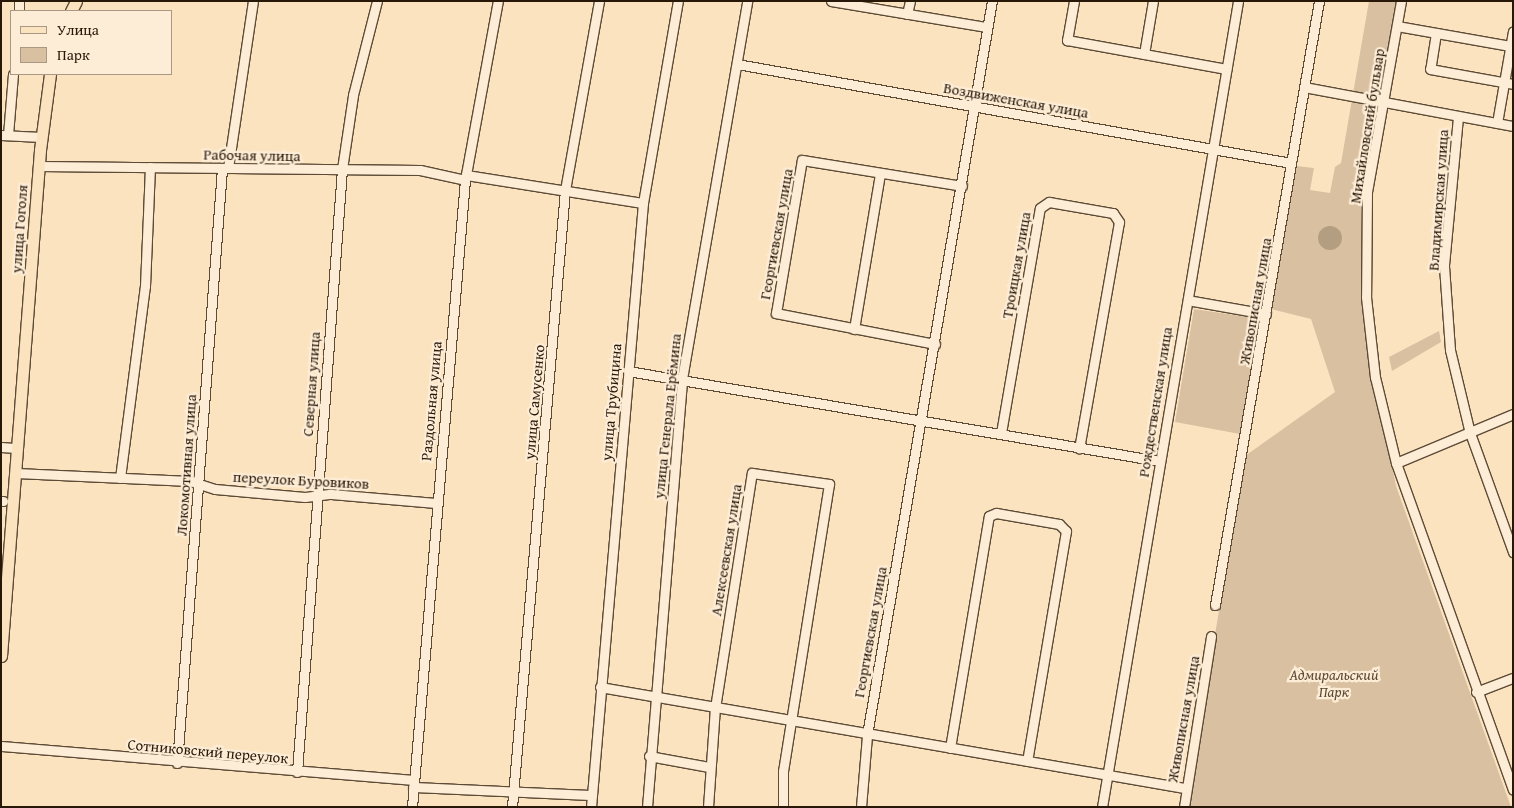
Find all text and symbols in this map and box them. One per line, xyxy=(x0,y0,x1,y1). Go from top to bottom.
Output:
legend xyxy=(10,10,172,75)
text: Улица xyxy=(57,19,99,40)
text: Парк xyxy=(57,44,90,65)
street label: Михайловский бульвар xyxy=(1346,47,1388,205)
street label: Воздвиженская улица xyxy=(942,78,1090,122)
street label: Владимирская улица xyxy=(1424,129,1452,271)
street label: Рабочая улица xyxy=(203,145,301,165)
street label: Георгиевская улица xyxy=(756,167,796,301)
street label: улица Гоголя xyxy=(7,184,31,274)
street label: Троицкая улица xyxy=(998,210,1034,320)
street label: Живописная улица xyxy=(1235,236,1275,366)
street label: Рождественская улица xyxy=(1134,326,1176,478)
street label: Северная улица xyxy=(298,331,324,437)
street label: улица Генерала Ерёмина xyxy=(649,333,685,499)
street label: Раздольная улица xyxy=(417,340,445,462)
street label: улица Трубицина xyxy=(597,343,625,461)
street label: улица Самусенко xyxy=(520,344,548,460)
street label: Локомотивная улица xyxy=(172,394,200,536)
street label: переулок Буровиков xyxy=(232,467,370,493)
street label: Алексеевская улица xyxy=(707,483,745,617)
street label: Георгиевская улица xyxy=(850,565,890,699)
street label: Живописная улица xyxy=(1163,654,1203,784)
park label: Адмиральский Парк xyxy=(1289,665,1379,700)
street label: Сотниковский переулок xyxy=(127,735,289,767)

